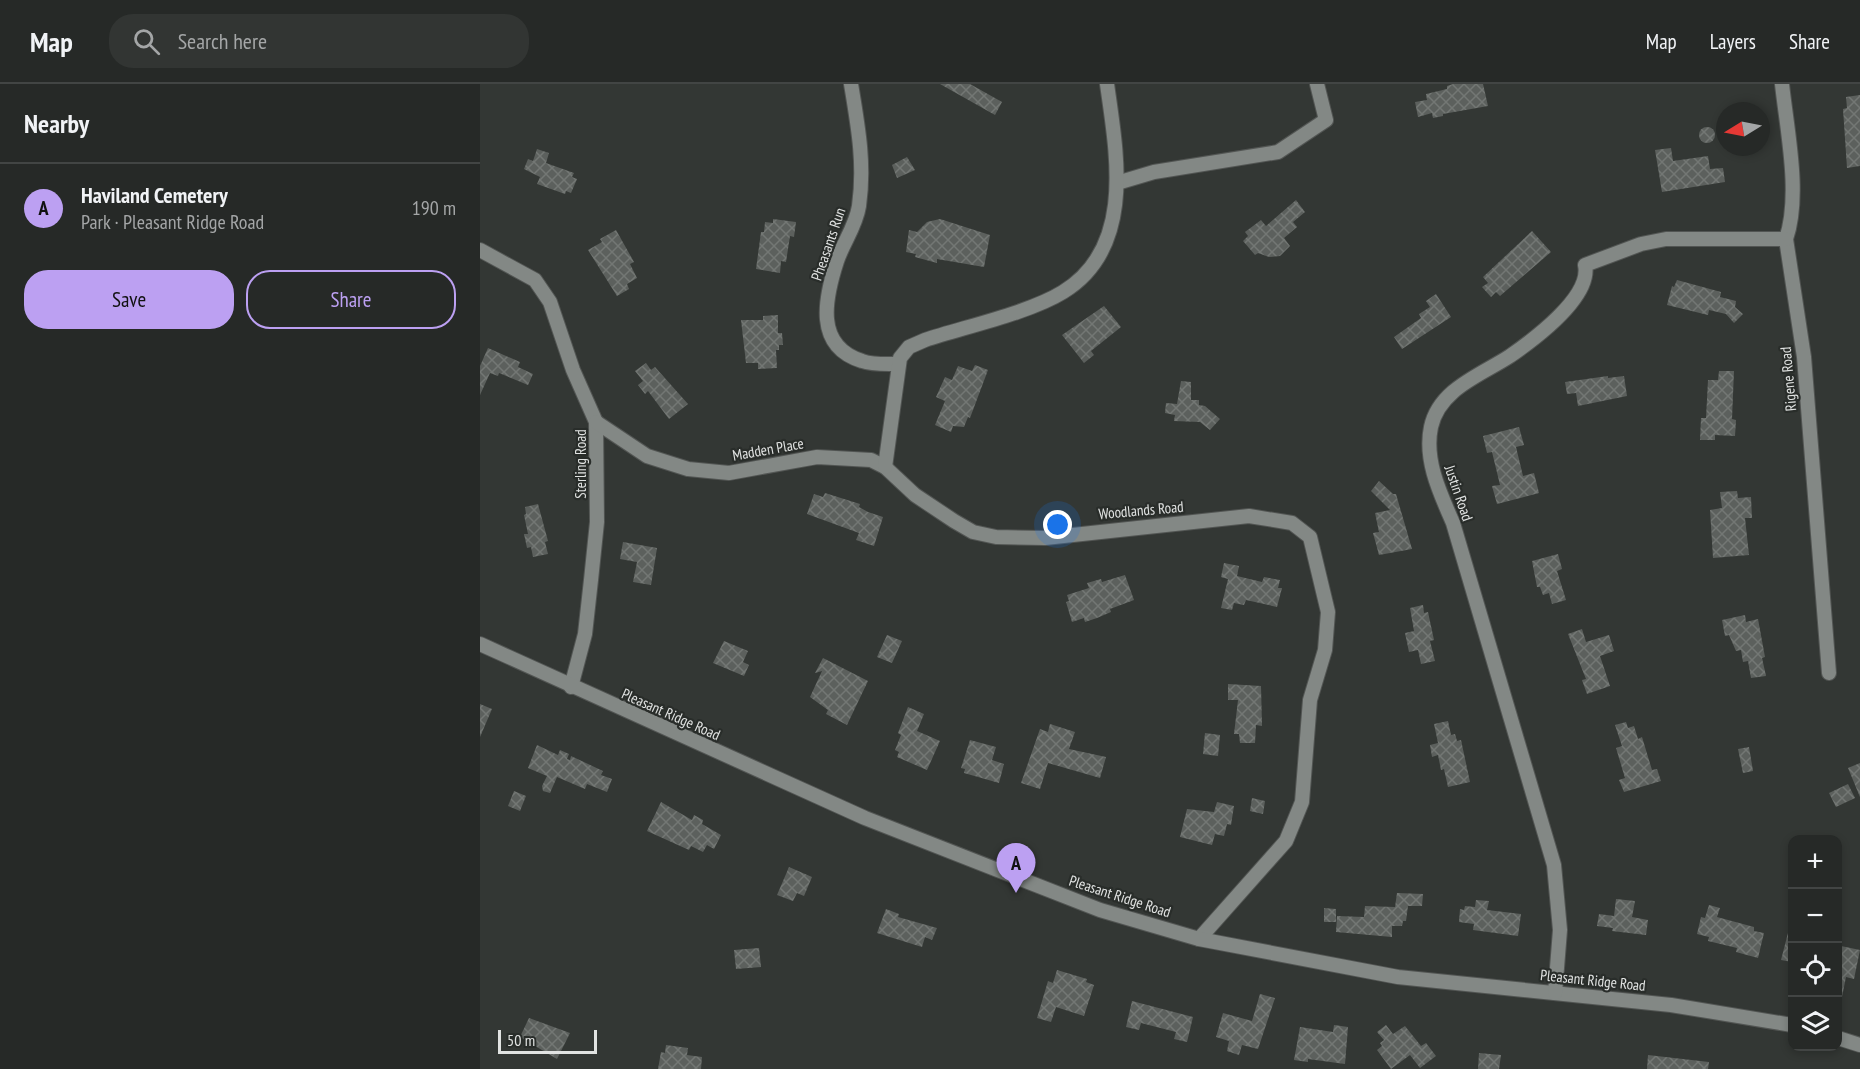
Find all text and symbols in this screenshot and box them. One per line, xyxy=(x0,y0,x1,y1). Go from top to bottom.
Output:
search box xyxy=(109,14,529,68)
text: Map xyxy=(30,23,73,60)
icon: search xyxy=(130,25,163,58)
text: Search here xyxy=(178,27,267,55)
text: Map xyxy=(1646,28,1677,55)
text: Layers xyxy=(1710,28,1756,55)
text: Share xyxy=(1789,28,1830,55)
north arrow xyxy=(1716,102,1770,156)
text: Nearby xyxy=(24,107,89,140)
text: Haviland Cemetery xyxy=(81,181,228,209)
text: A xyxy=(38,195,49,221)
text: 190 m xyxy=(412,195,456,221)
street label: Pheasants Run xyxy=(807,205,849,283)
text: Park · Pleasant Ridge Road xyxy=(81,209,264,235)
button: Save xyxy=(24,270,234,329)
button: Share xyxy=(246,270,456,329)
street label: Rigene Road xyxy=(1776,346,1800,412)
street label: Sterling Road xyxy=(571,429,590,499)
street label: Madden Place xyxy=(731,433,805,465)
street label: Justin Road xyxy=(1440,462,1477,523)
street label: Woodlands Road xyxy=(1098,497,1184,523)
your location xyxy=(1043,510,1072,539)
street label: Pleasant Ridge Road xyxy=(619,684,723,744)
map controls xyxy=(1788,835,1842,1051)
button: + xyxy=(1788,835,1842,889)
pin: A xyxy=(996,844,1036,893)
street label: Pleasant Ridge Road xyxy=(1067,871,1173,921)
button: − xyxy=(1788,889,1842,943)
button: locate xyxy=(1788,943,1842,997)
street label: Pleasant Ridge Road xyxy=(1539,965,1647,995)
button: layers xyxy=(1788,997,1842,1051)
scale bar xyxy=(498,1027,597,1054)
text: 50 m xyxy=(507,1030,535,1050)

